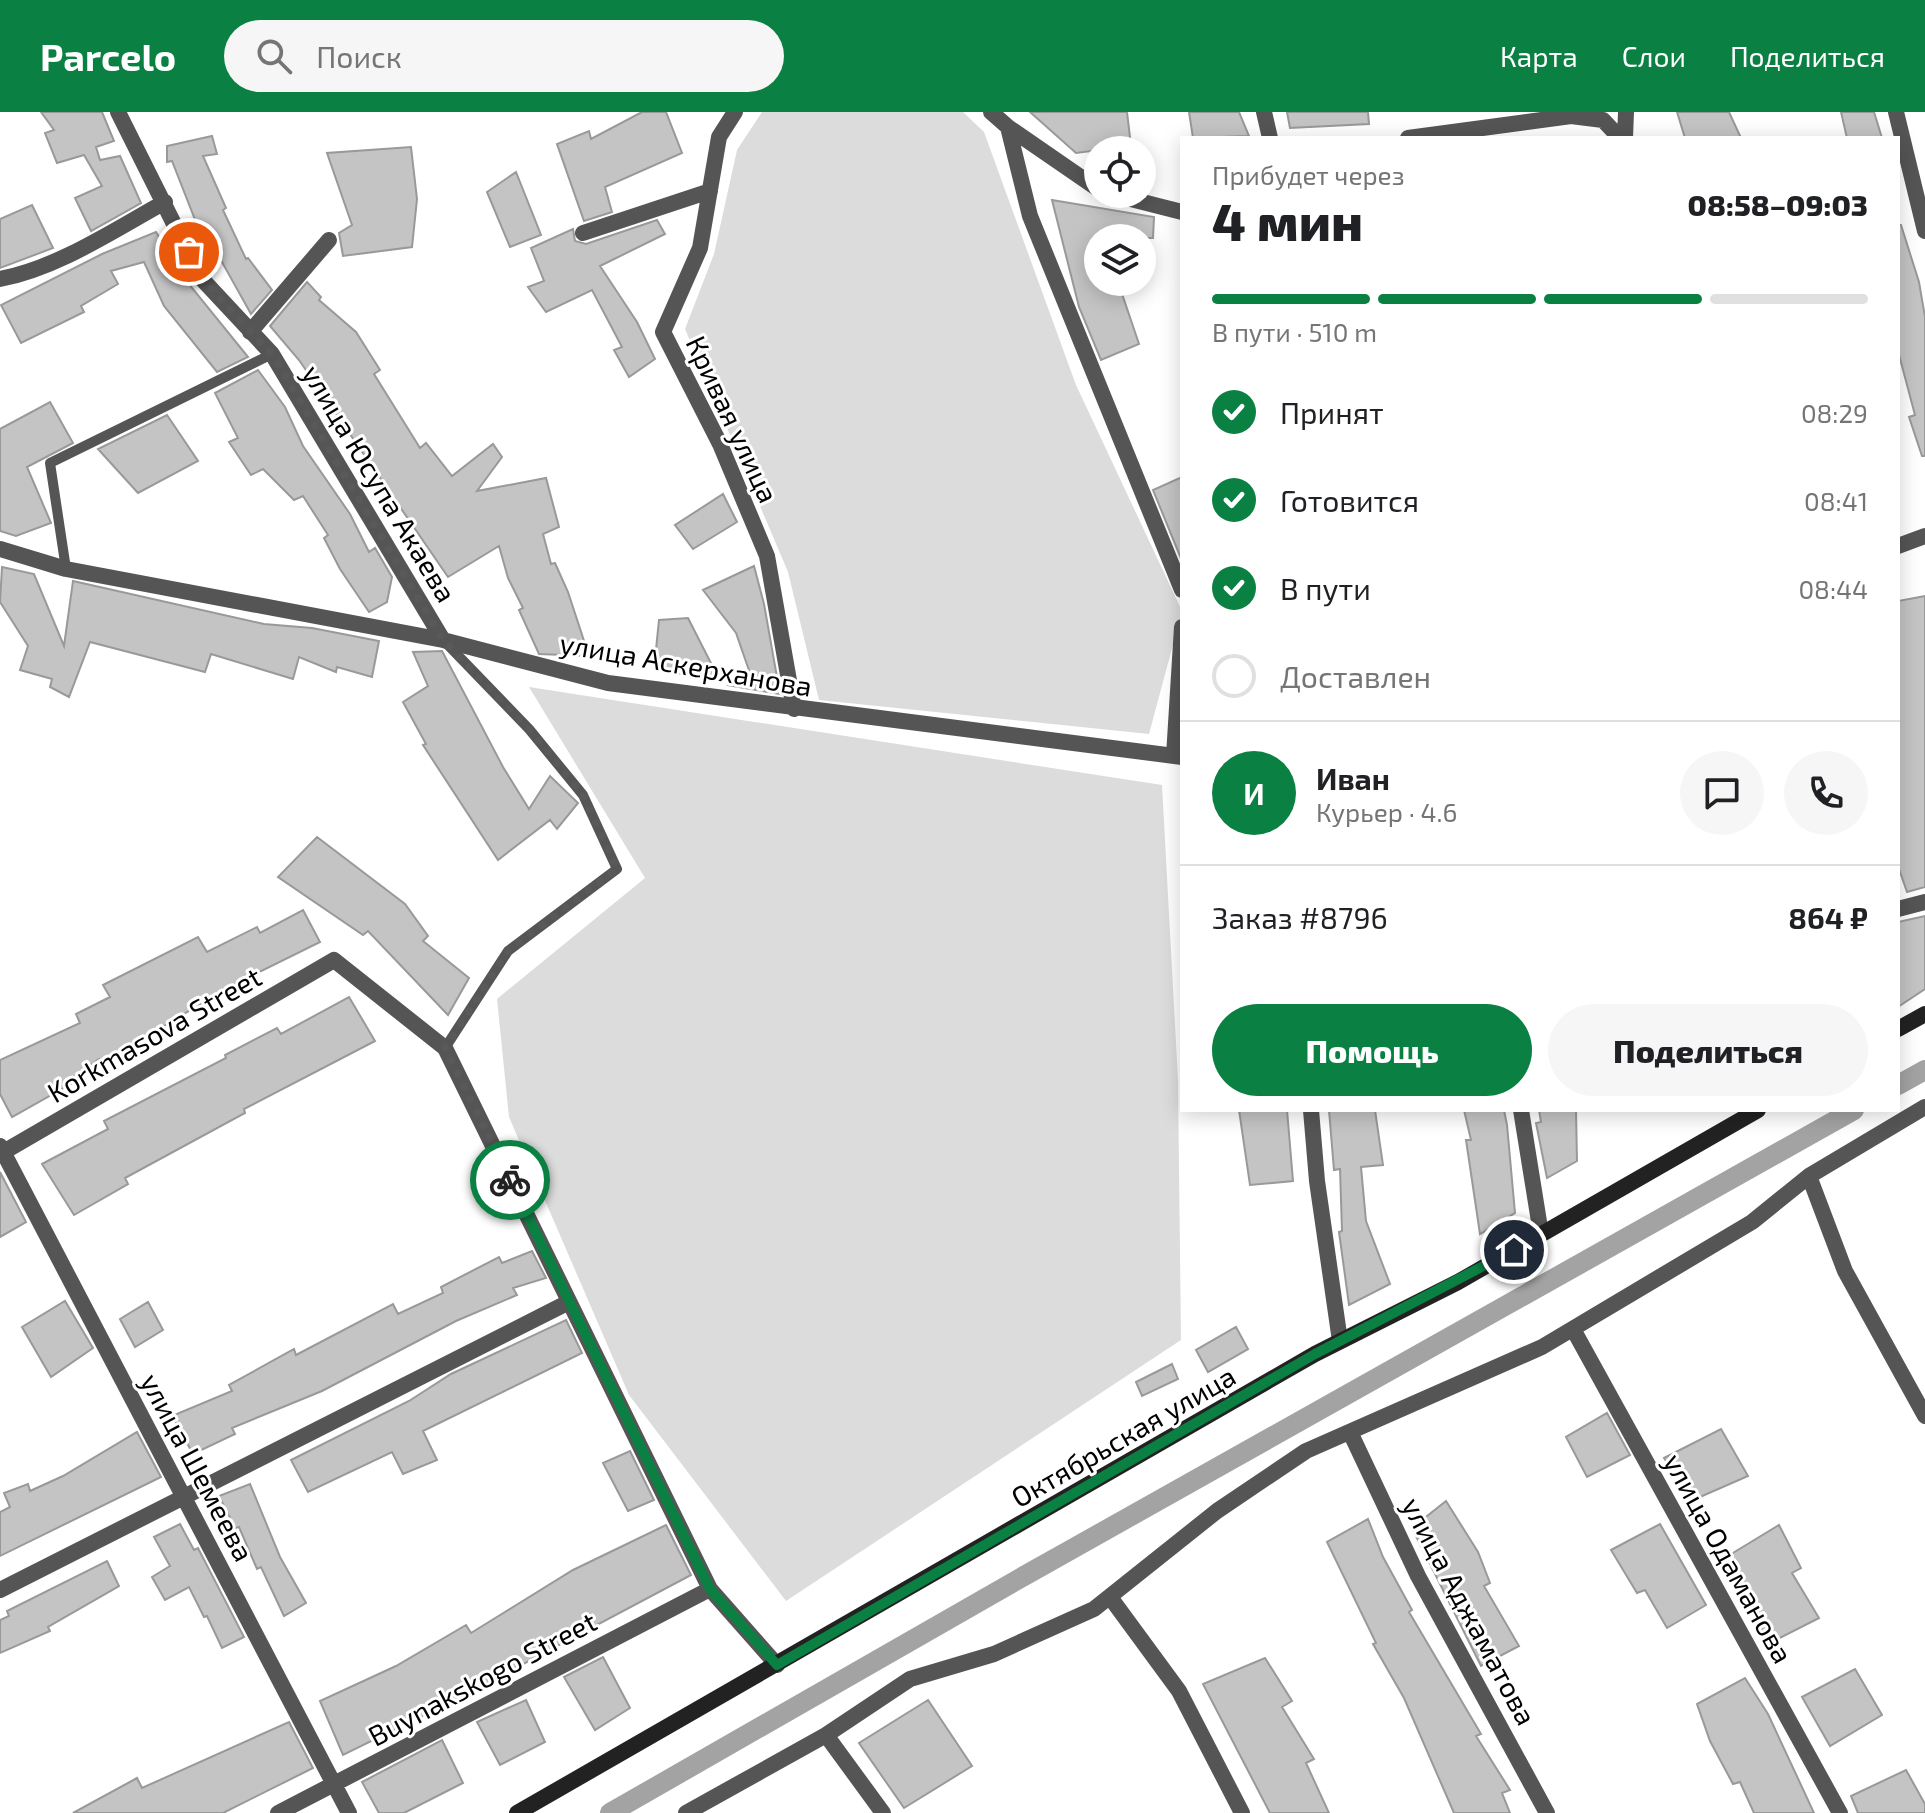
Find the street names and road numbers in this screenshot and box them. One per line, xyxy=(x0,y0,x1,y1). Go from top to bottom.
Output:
street label: Кривая улица xyxy=(680,330,786,508)
street label: улица Юсупа Акаева xyxy=(296,358,464,608)
street label: улица Аскерханова xyxy=(557,625,815,703)
street label: Korkmasova Street xyxy=(41,959,267,1109)
street label: Октябрьская улица xyxy=(1005,1358,1241,1514)
street label: улица Шемеева xyxy=(134,1367,262,1567)
street label: улица Одаманова xyxy=(1657,1447,1801,1669)
street label: улица Аджаматова xyxy=(1396,1491,1544,1731)
street label: Buynakskogo Street xyxy=(362,1603,602,1753)

